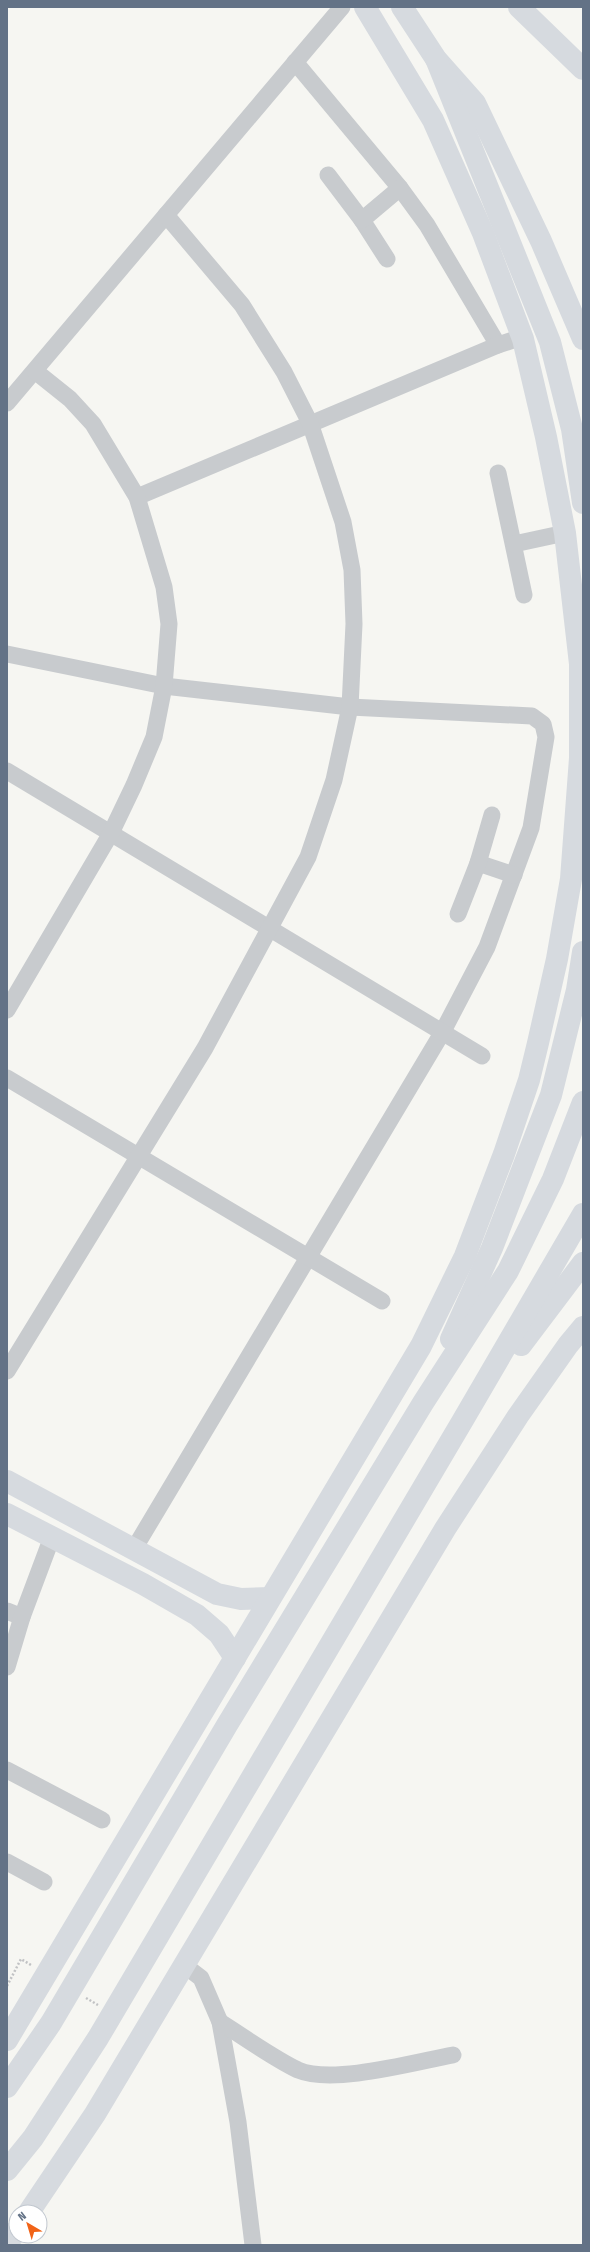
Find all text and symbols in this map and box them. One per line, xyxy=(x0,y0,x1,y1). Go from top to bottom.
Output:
north arrow xyxy=(8,2204,48,2244)
text: N xyxy=(16,2209,29,2224)

